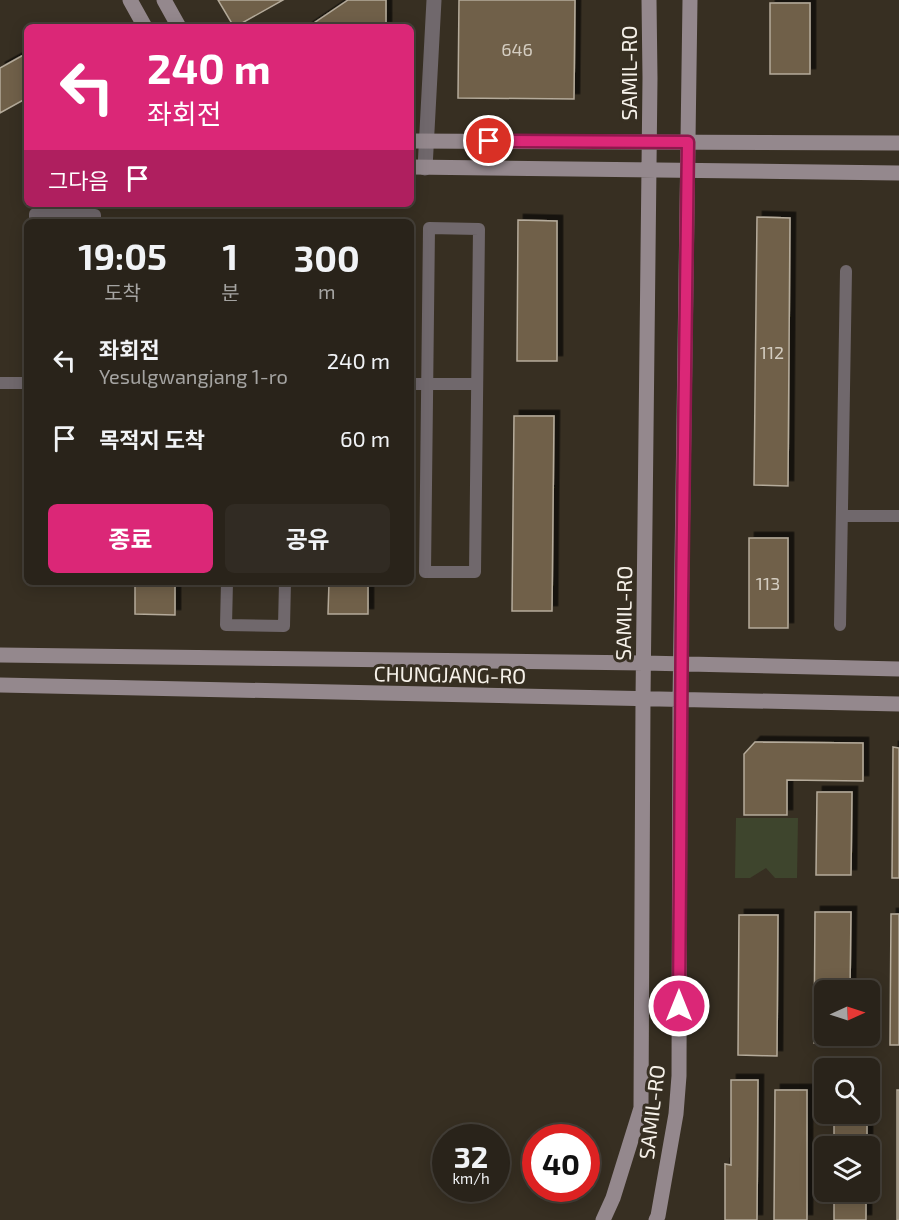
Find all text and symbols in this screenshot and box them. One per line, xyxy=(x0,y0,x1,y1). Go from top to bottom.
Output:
street label: SAMIL-RO xyxy=(616,26,641,120)
house number: 646 xyxy=(501,38,533,60)
text: 240 m xyxy=(147,42,271,92)
icon: left xyxy=(48,48,126,126)
text: 좌회전 xyxy=(147,97,222,129)
pin xyxy=(463,115,514,166)
icon: arrive xyxy=(472,124,505,157)
icon: arrive xyxy=(121,162,154,195)
text: 그다음 xyxy=(48,167,109,193)
text: 19:05 xyxy=(78,234,167,277)
text: 1 xyxy=(223,234,238,277)
text: 300 xyxy=(294,236,360,279)
text: m xyxy=(318,279,336,303)
text: 도착 xyxy=(104,280,141,304)
text: 분 xyxy=(221,280,240,304)
text: 좌회전 xyxy=(99,336,160,362)
house number: 112 xyxy=(760,341,784,363)
icon: left xyxy=(48,344,81,377)
text: 240 m xyxy=(327,347,390,373)
text: Yesulgwangjang 1-ro xyxy=(99,364,288,388)
icon: arrive xyxy=(48,422,81,455)
text: 60 m xyxy=(340,425,390,451)
text: 목적지 도착 xyxy=(99,426,205,452)
button: 종료 xyxy=(48,504,213,573)
button: 공유 xyxy=(225,504,390,573)
street label: SAMIL-RO xyxy=(610,565,636,661)
house number: 113 xyxy=(756,572,780,594)
street label: CHUNGJANG-RO xyxy=(373,660,527,688)
position arrow xyxy=(647,974,711,1038)
north arrow xyxy=(814,980,880,1046)
map controls xyxy=(814,980,880,1202)
button: search xyxy=(814,1058,880,1124)
street label: SAMIL-RO xyxy=(633,1063,669,1161)
speed limit sign: 40 xyxy=(522,1124,600,1202)
button: layers xyxy=(814,1136,880,1202)
text: 32 xyxy=(454,1138,488,1174)
text: km/h xyxy=(452,1169,490,1187)

